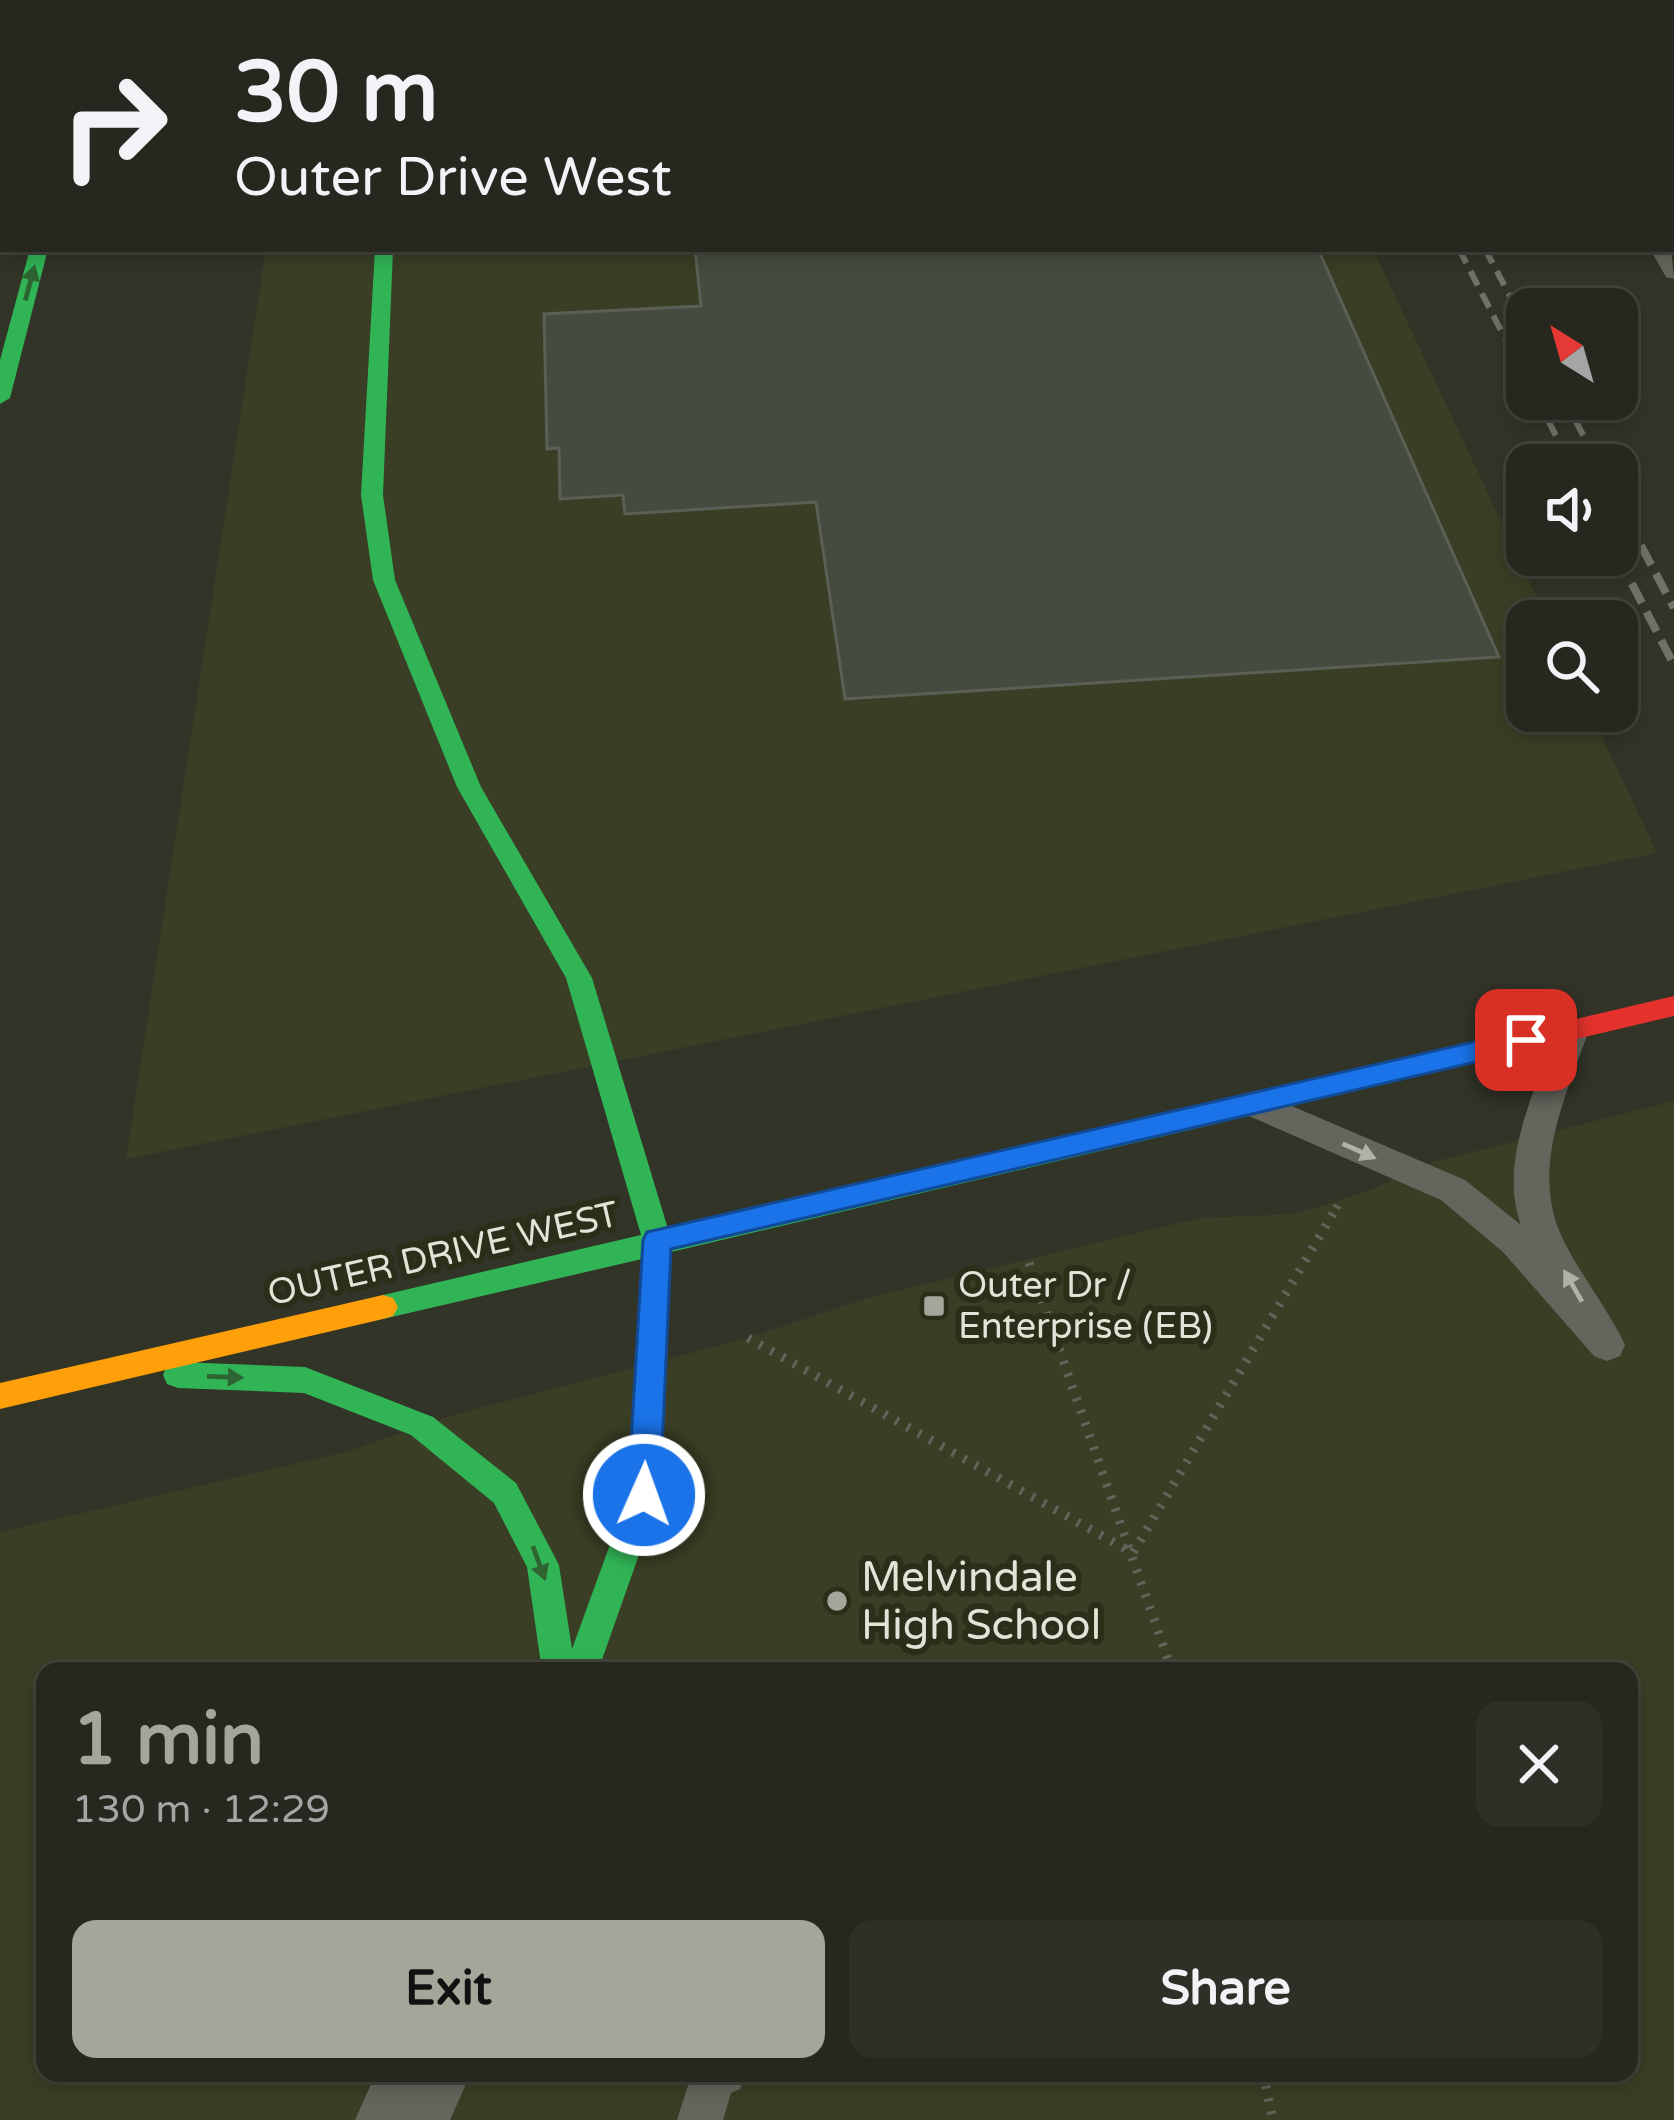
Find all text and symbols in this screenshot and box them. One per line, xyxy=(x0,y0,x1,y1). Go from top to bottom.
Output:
text: 30 m xyxy=(234,43,438,144)
icon: right xyxy=(36,48,192,204)
text: Outer Drive West xyxy=(234,145,672,210)
one-way arrow xyxy=(21,264,40,301)
north arrow xyxy=(1506,288,1638,420)
map controls xyxy=(1506,288,1638,732)
button: sound xyxy=(1506,444,1638,576)
button: search xyxy=(1506,600,1638,732)
pin xyxy=(1475,989,1577,1091)
icon: arrive xyxy=(1493,1007,1559,1073)
one-way arrow xyxy=(1342,1141,1377,1161)
street label: OUTER DRIVE WEST xyxy=(263,1193,623,1315)
place label: Outer Dr / Enterprise (EB) xyxy=(958,1264,1213,1348)
one-way arrow xyxy=(1563,1269,1584,1303)
marker: Outer Dr / Enterprise (EB) xyxy=(921,1293,947,1319)
one-way arrow xyxy=(207,1368,245,1387)
position arrow xyxy=(581,1432,707,1558)
one-way arrow xyxy=(530,1545,549,1581)
place label: Melvindale High School xyxy=(861,1552,1101,1651)
marker: Melvindale High School xyxy=(824,1588,850,1614)
text: 1 min xyxy=(72,1697,264,1784)
button: close xyxy=(1476,1701,1602,1827)
text: 130 m · 12:29 xyxy=(72,1786,330,1833)
button: Exit xyxy=(72,1920,825,2058)
button: Share xyxy=(849,1920,1602,2058)

